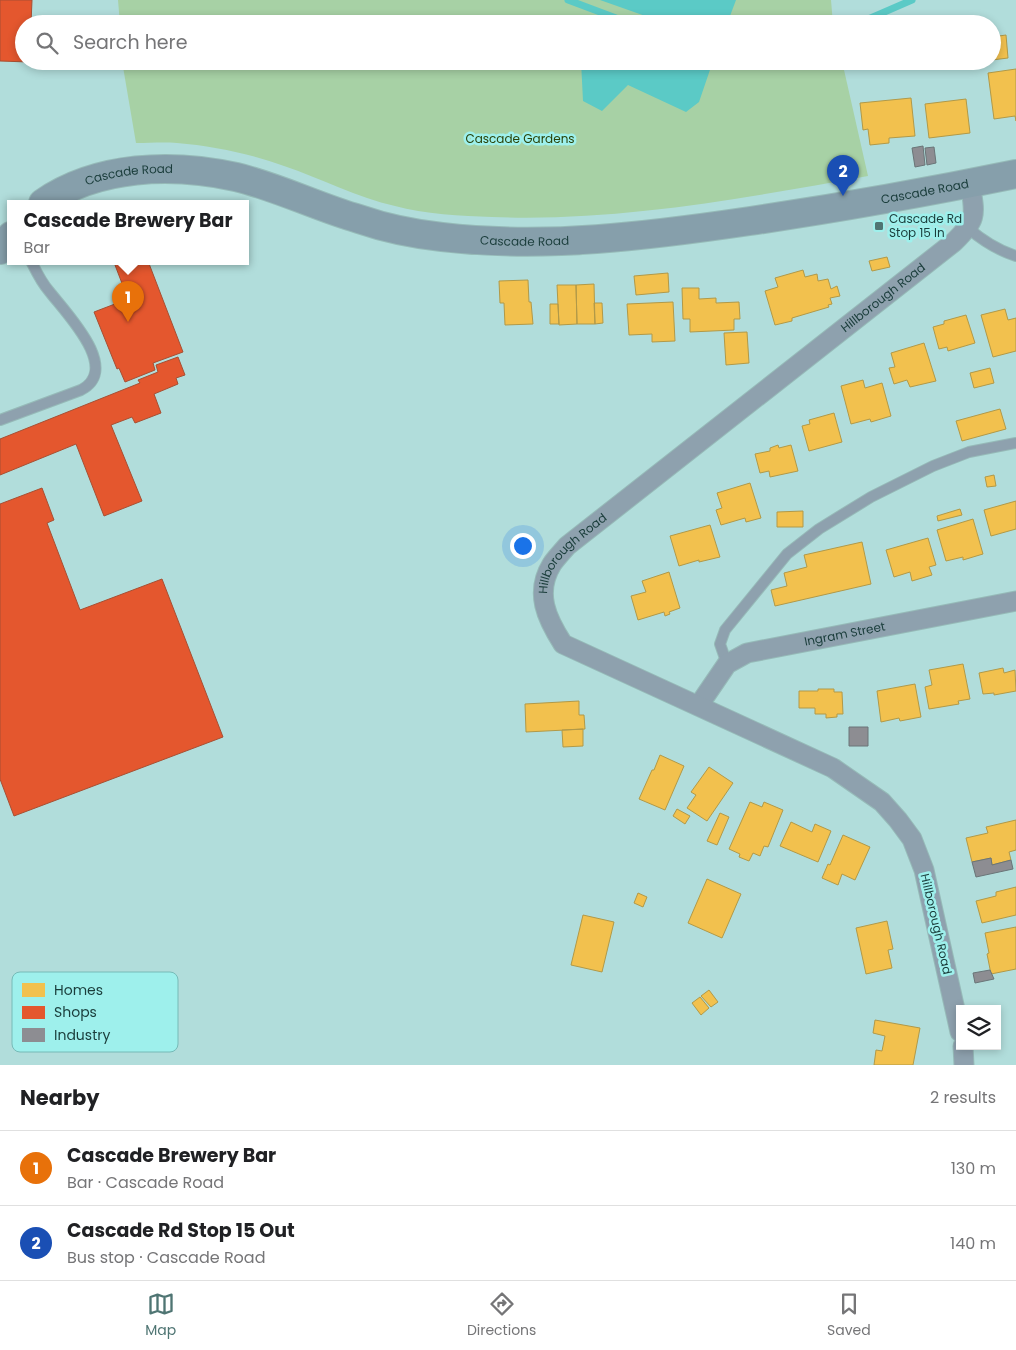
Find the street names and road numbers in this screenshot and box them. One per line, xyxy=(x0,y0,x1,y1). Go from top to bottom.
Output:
street label: Cascade Road xyxy=(82,160,173,189)
street label: Cascade Road xyxy=(880,175,970,208)
street label: Cascade Road xyxy=(480,231,569,250)
street label: Hillborough Road xyxy=(837,259,929,336)
street label: Hillborough Road xyxy=(534,509,610,594)
street label: Ingram Street xyxy=(803,617,887,650)
street label: Hillborough Road xyxy=(917,872,956,976)

